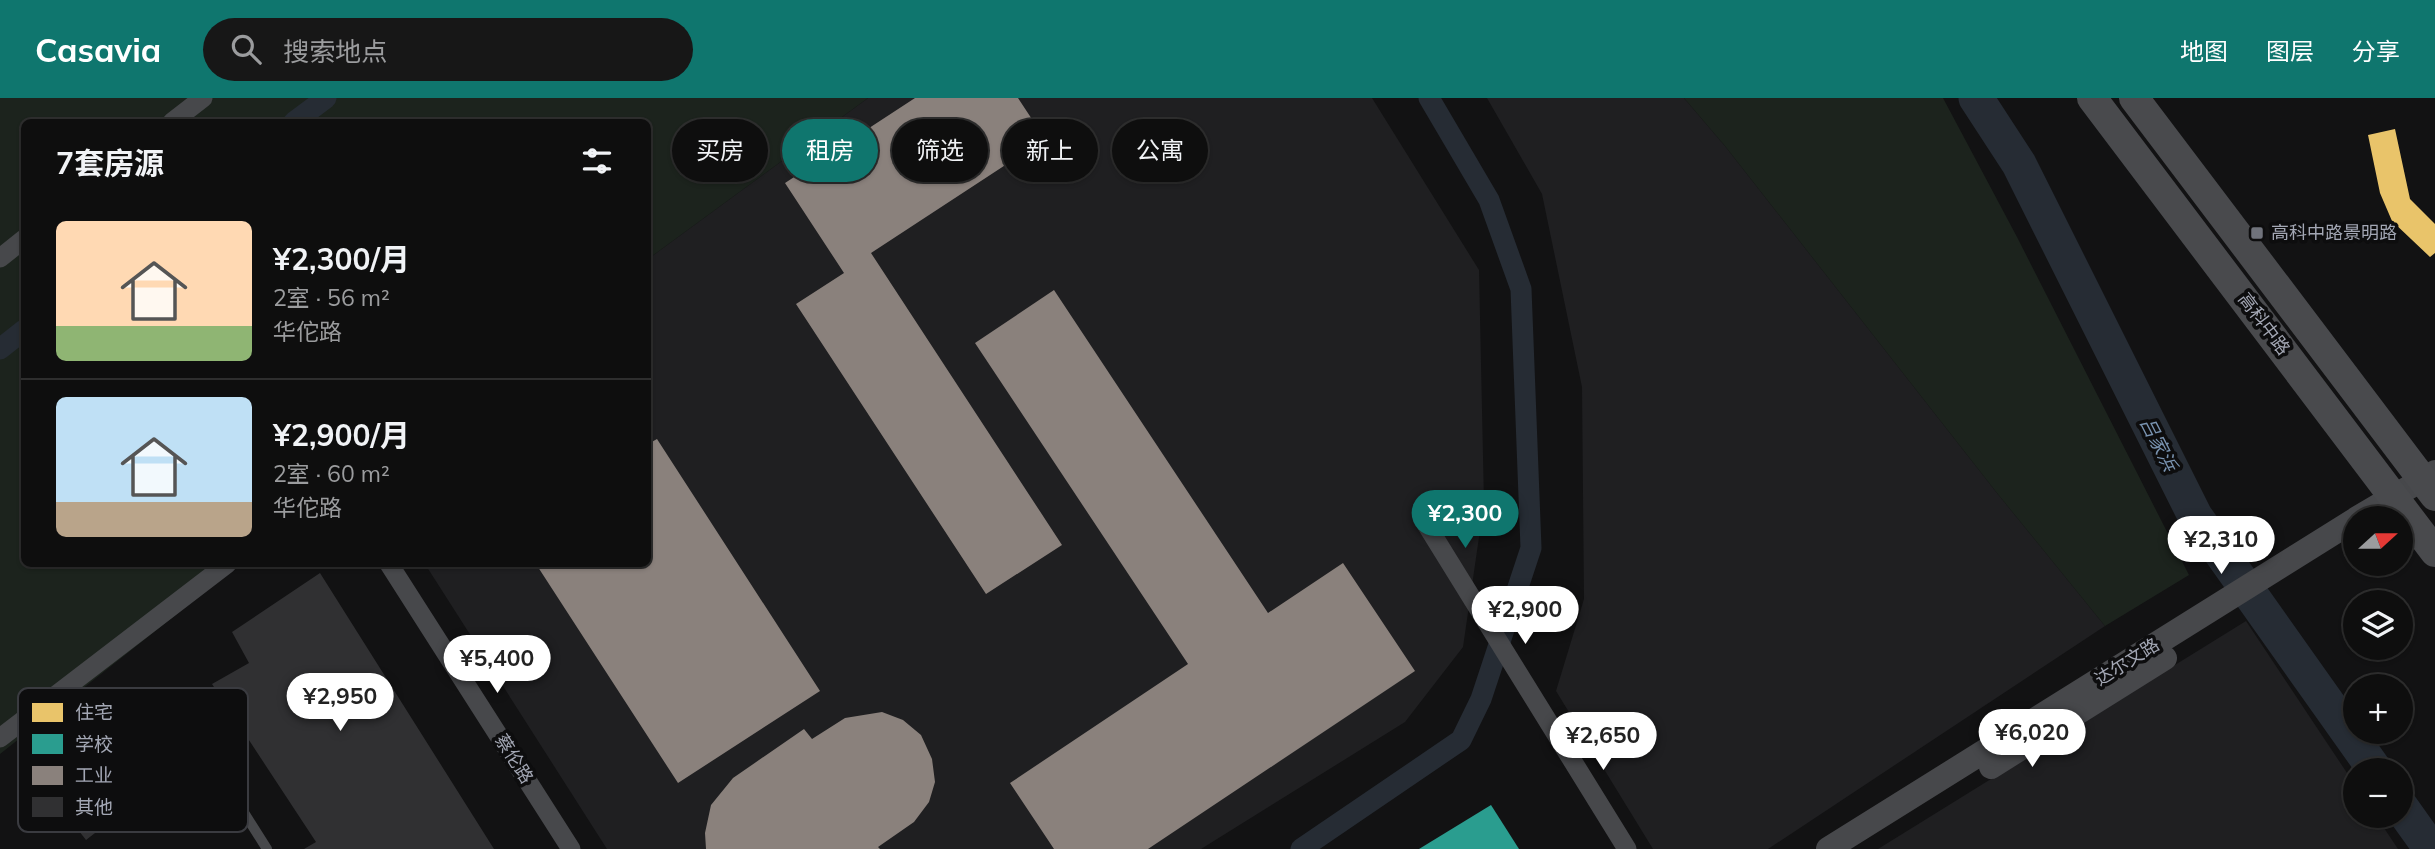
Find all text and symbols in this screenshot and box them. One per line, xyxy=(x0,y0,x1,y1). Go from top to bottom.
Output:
search box xyxy=(203,18,693,81)
text: Casavia xyxy=(35,29,161,70)
icon: search xyxy=(227,30,265,68)
text: 搜索地点 xyxy=(283,35,387,68)
text: 地图 xyxy=(2180,36,2228,66)
text: 图层 xyxy=(2266,36,2314,66)
text: 分享 xyxy=(2352,36,2400,66)
chip: 买房 xyxy=(672,119,768,182)
chip: 租房 xyxy=(782,119,878,182)
chip: 筛选 xyxy=(892,119,988,182)
chip: 新上 xyxy=(1002,119,1098,182)
chip: 公寓 xyxy=(1112,119,1208,182)
icon: filters xyxy=(578,142,616,180)
text: 7套房源 xyxy=(56,144,164,182)
place label: 高科中路景明路 xyxy=(2271,221,2397,244)
marker: 高科中路景明路 xyxy=(2249,225,2265,241)
text: ¥2,300/月 xyxy=(273,240,410,278)
icon: home xyxy=(112,249,196,333)
text: 2室 · 56 m² xyxy=(273,283,390,312)
street label: 高科中路 xyxy=(2234,288,2295,359)
text: 华佗路 xyxy=(273,317,342,346)
water label: 吕家浜 xyxy=(2135,413,2184,477)
text: ¥2,900/月 xyxy=(273,416,410,454)
icon: home xyxy=(112,425,196,509)
text: 2室 · 60 m² xyxy=(273,459,390,488)
pin: ¥2,300 xyxy=(1408,490,1522,550)
text: 华佗路 xyxy=(273,493,342,522)
text: ¥2,300 xyxy=(1428,498,1502,527)
north arrow xyxy=(2343,506,2413,576)
map controls xyxy=(2343,506,2413,828)
pin: ¥2,310 xyxy=(2164,517,2278,576)
text: ¥2,310 xyxy=(2184,524,2258,553)
pin: ¥2,900 xyxy=(1468,587,1582,646)
button: layers xyxy=(2343,590,2413,660)
text: ¥2,900 xyxy=(1488,594,1562,623)
street label: 达尔文路 xyxy=(2090,633,2163,690)
pin: ¥5,400 xyxy=(440,636,554,695)
text: ¥5,400 xyxy=(460,643,534,672)
pin: ¥2,950 xyxy=(283,674,397,733)
button: + xyxy=(2343,674,2413,744)
text: ¥2,950 xyxy=(303,681,377,710)
legend xyxy=(18,688,248,832)
text: 住宅 xyxy=(75,700,113,724)
pin: ¥6,020 xyxy=(1975,710,2089,769)
pin: ¥2,650 xyxy=(1546,712,1660,772)
text: ¥6,020 xyxy=(1995,717,2069,746)
text: ¥2,650 xyxy=(1566,720,1640,749)
street label: 蔡伦路 xyxy=(490,730,538,788)
text: 学校 xyxy=(75,732,113,756)
button: − xyxy=(2343,758,2413,828)
text: 工业 xyxy=(75,763,113,787)
text: 其他 xyxy=(75,795,113,819)

